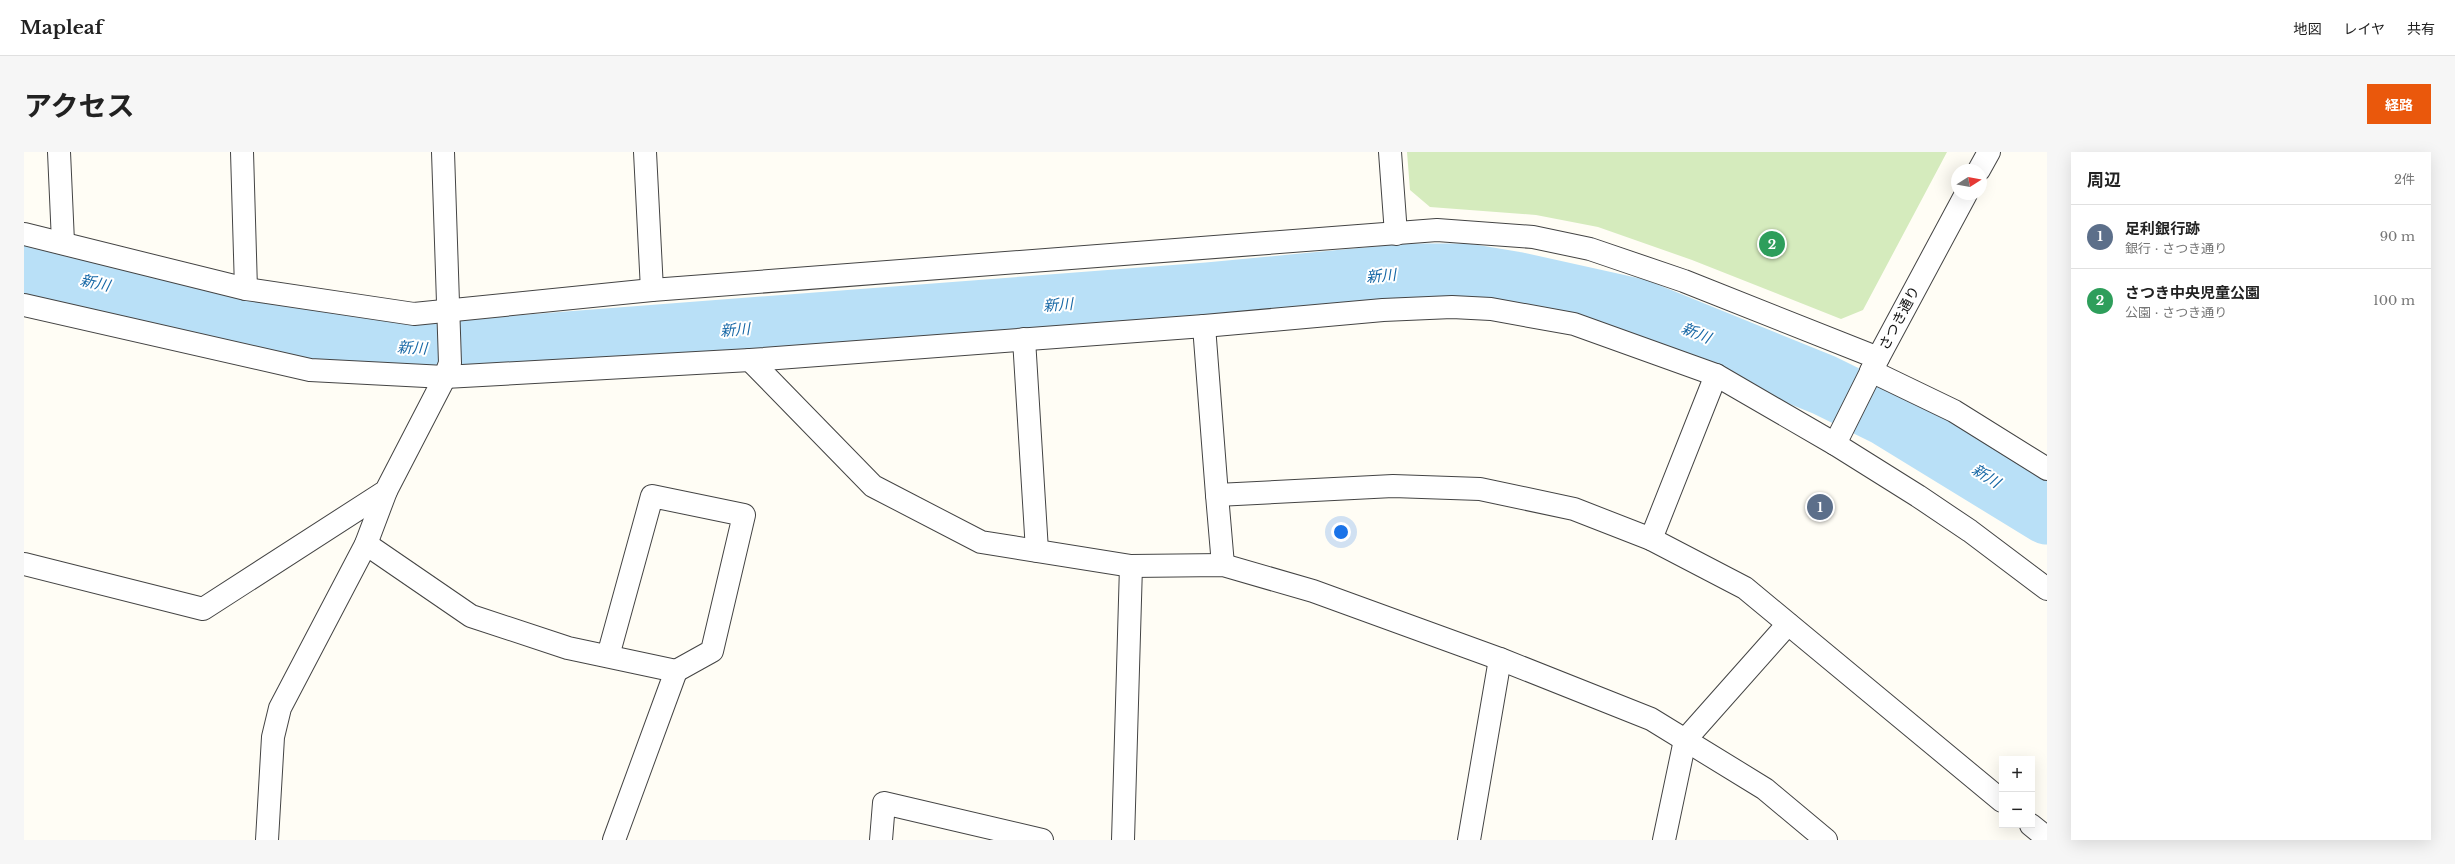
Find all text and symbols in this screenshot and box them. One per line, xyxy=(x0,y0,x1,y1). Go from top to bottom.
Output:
text: Mapleaf xyxy=(20,16,103,39)
text: 地図 xyxy=(2293,20,2321,38)
text: レイヤ xyxy=(2343,20,2385,38)
text: 共有 xyxy=(2407,20,2435,38)
button: 経路 xyxy=(2367,84,2431,124)
text: アクセス xyxy=(24,89,135,124)
north arrow xyxy=(1951,164,1987,200)
text: 周辺 xyxy=(2087,170,2121,191)
text: 2件 xyxy=(2394,171,2415,188)
text: 足利銀行跡 xyxy=(2125,219,2200,238)
text: 1 xyxy=(2097,228,2103,245)
text: 90 m xyxy=(2380,228,2415,245)
pin: 2 xyxy=(1759,229,1785,259)
text: 銀行 · さつき通り xyxy=(2125,240,2227,257)
water label: 新川 xyxy=(1365,265,1399,286)
water label: 新川 xyxy=(78,270,114,295)
street label: さつき通り xyxy=(1875,283,1923,353)
text: さつき中央児童公園 xyxy=(2125,283,2260,302)
text: 2 xyxy=(2096,292,2104,309)
text: 100 m xyxy=(2373,292,2415,309)
water label: 新川 xyxy=(1042,294,1076,315)
text: 公園 · さつき通り xyxy=(2125,304,2227,321)
water label: 新川 xyxy=(1679,318,1716,348)
water label: 新川 xyxy=(719,319,753,340)
water label: 新川 xyxy=(397,337,429,358)
water label: 新川 xyxy=(1969,460,2006,493)
pin: 1 xyxy=(1807,492,1833,522)
your location xyxy=(1331,522,1351,542)
map controls xyxy=(1999,756,2035,828)
button: + xyxy=(1999,756,2035,792)
button: − xyxy=(1999,792,2035,828)

